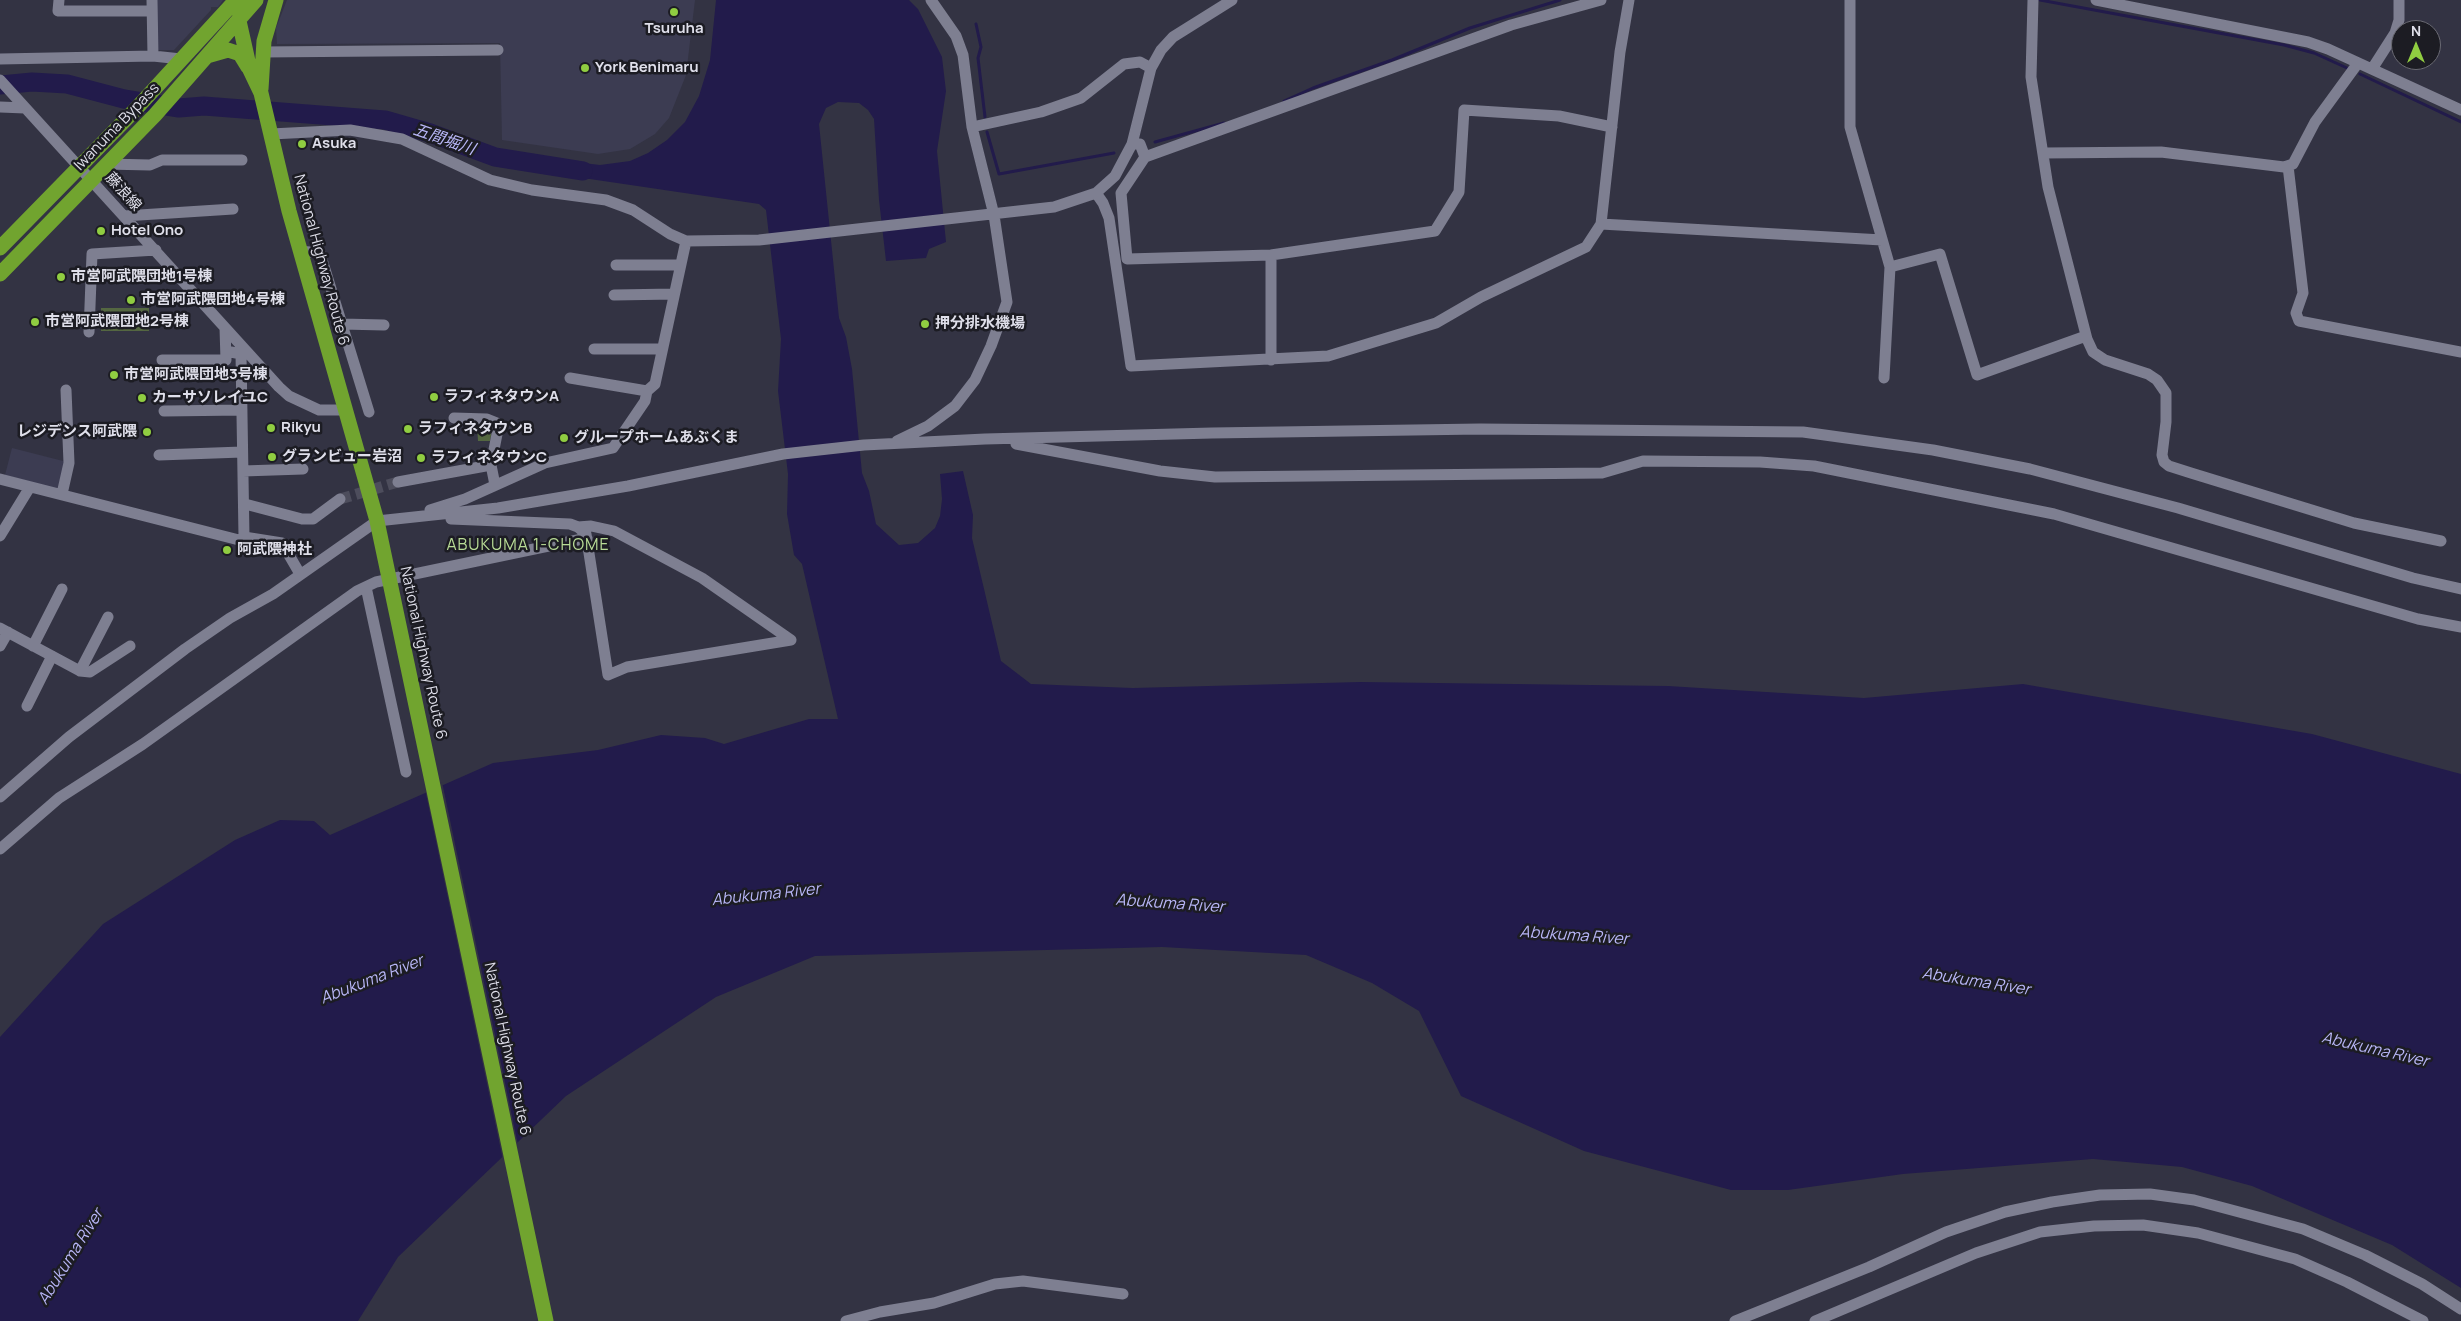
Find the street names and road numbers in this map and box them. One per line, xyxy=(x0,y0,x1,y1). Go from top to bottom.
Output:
street label: Iwanuma Bypass xyxy=(71,79,163,175)
street label: 藤浪線 xyxy=(101,169,145,215)
street label: National Highway Route 6 xyxy=(290,173,352,347)
street label: National Highway Route 6 xyxy=(396,565,450,741)
street label: National Highway Route 6 xyxy=(480,961,534,1137)

